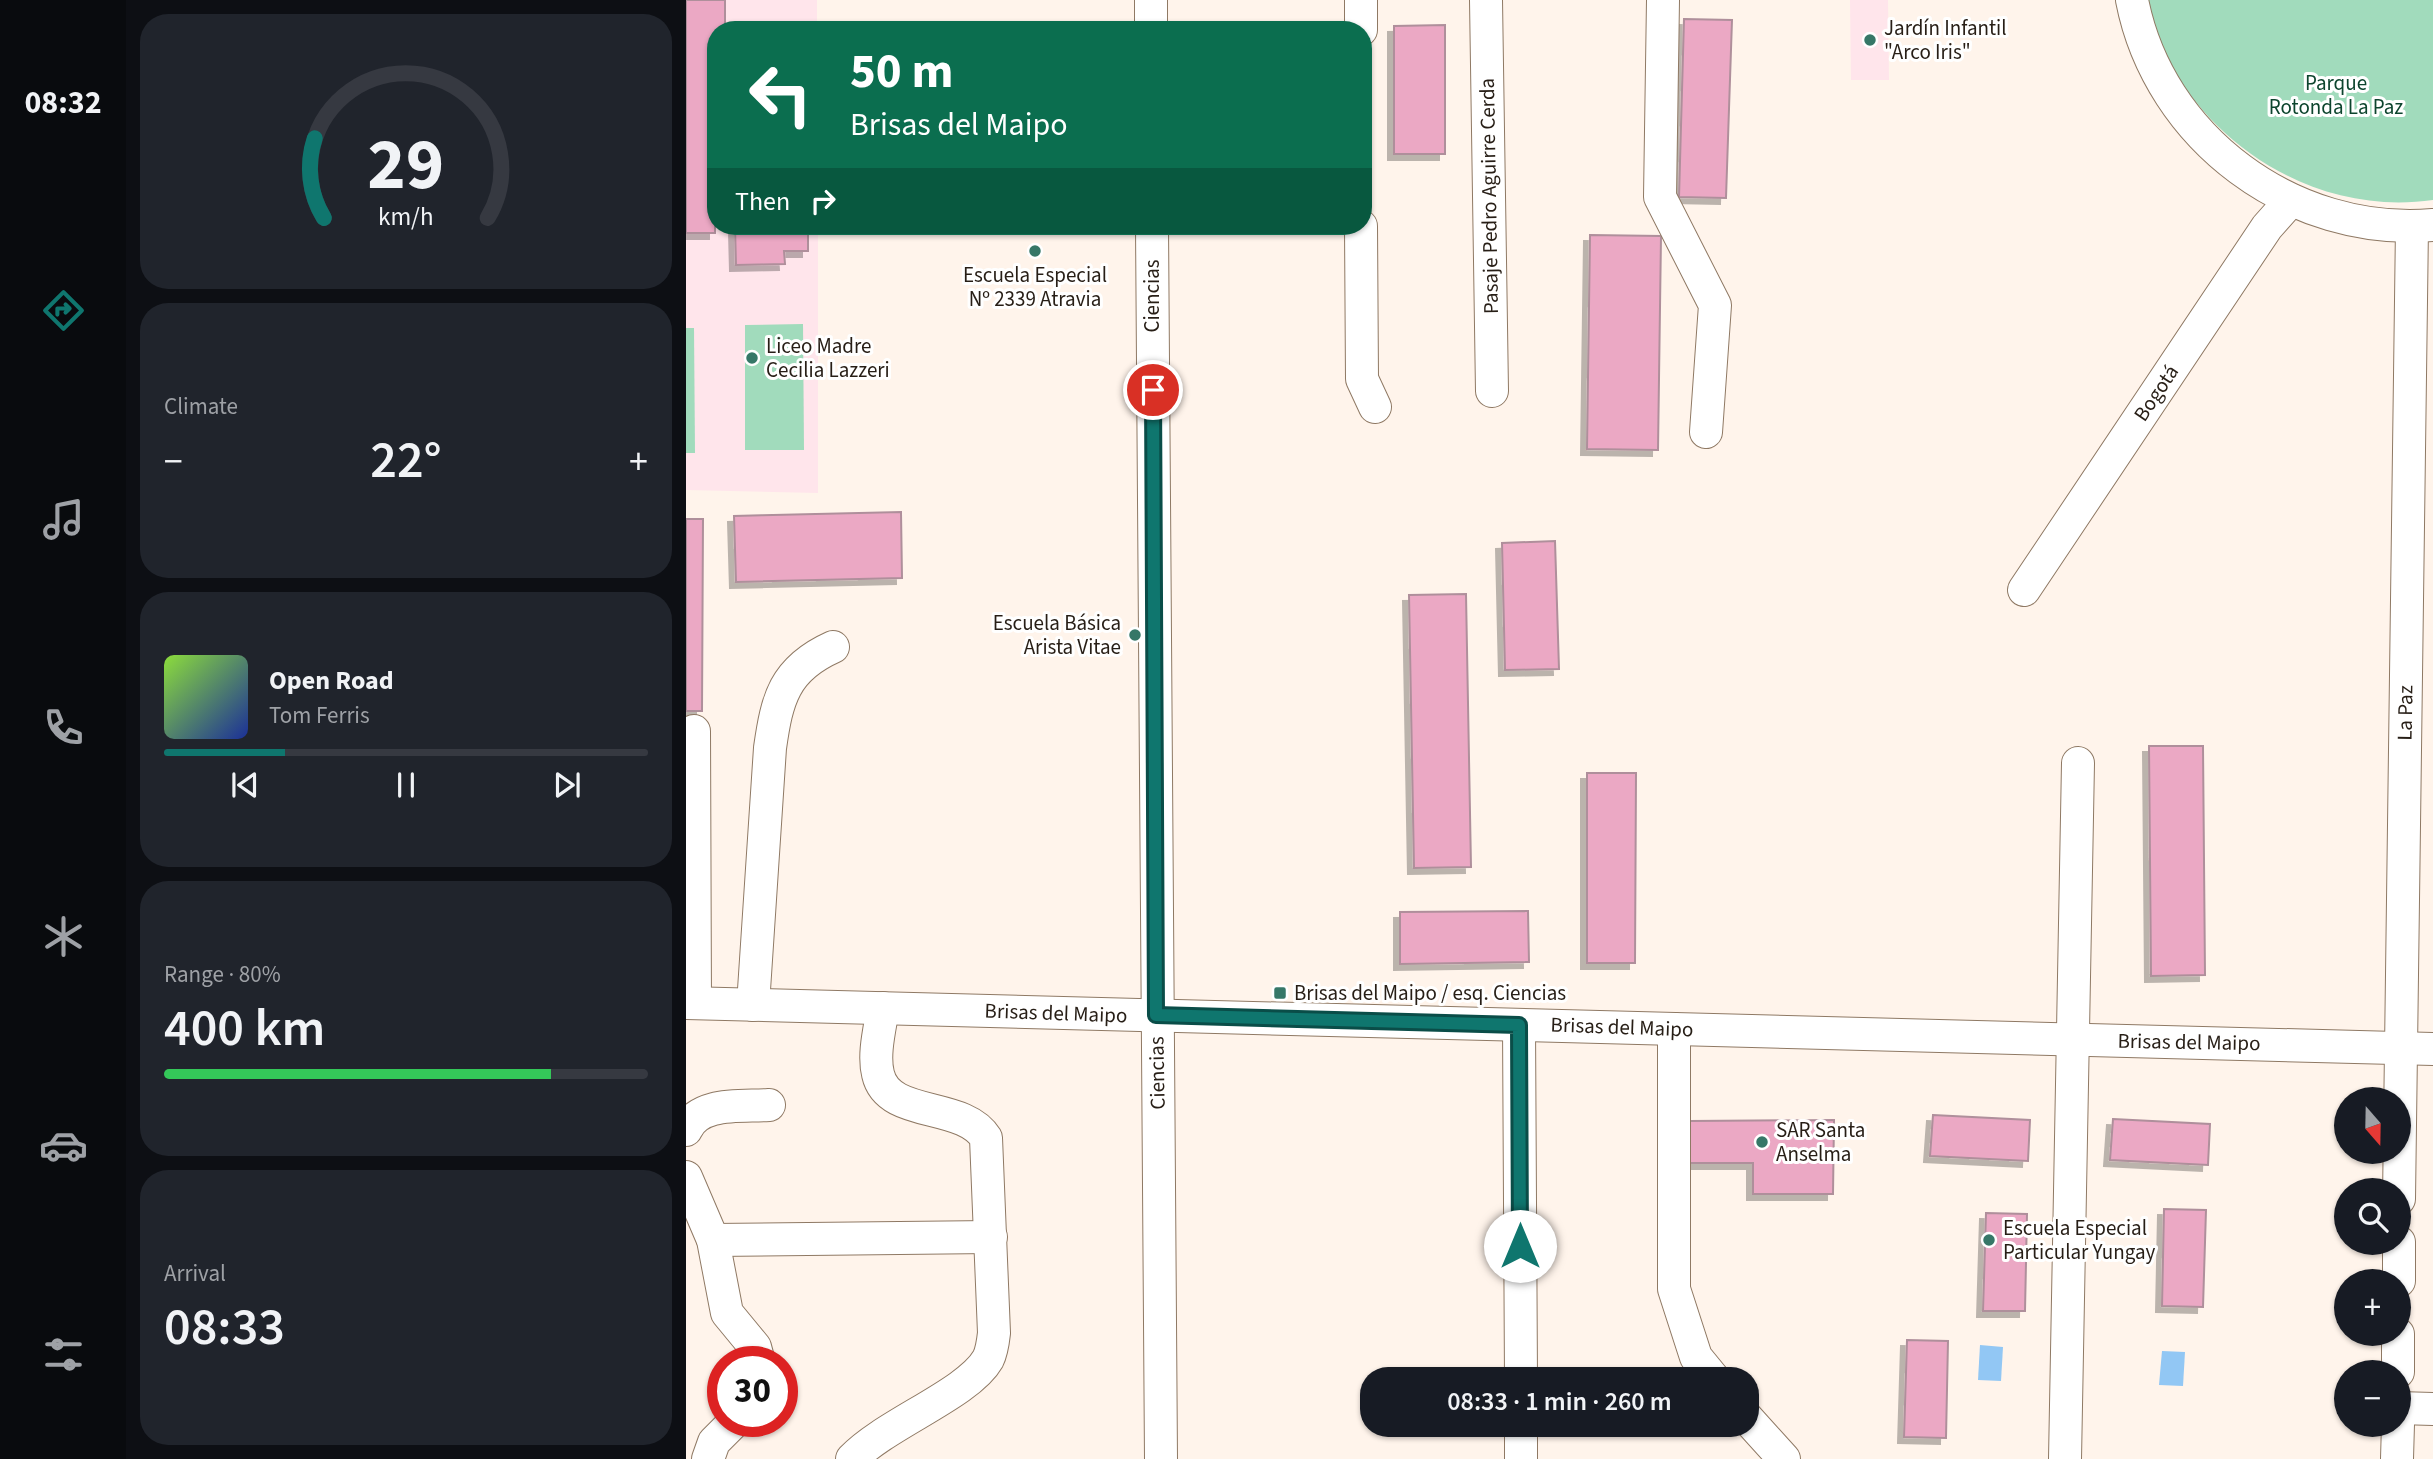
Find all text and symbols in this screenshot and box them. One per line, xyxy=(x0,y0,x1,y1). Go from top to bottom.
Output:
place label: Jardín Infantil "Arco Iris" xyxy=(1884,13,2007,67)
marker: Jardín Infantil "Arco Iris" xyxy=(1862,32,1878,48)
text: 50 m xyxy=(850,37,954,107)
icon: left xyxy=(735,49,826,140)
park label: Parque Rotonda La Paz xyxy=(2269,68,2403,122)
street label: Pasaje Pedro Aguirre Cerda xyxy=(1472,78,1506,314)
text: 08:32 xyxy=(24,80,102,126)
text: Brisas del Maipo xyxy=(850,102,1068,148)
text: 29 xyxy=(368,113,444,217)
icon: right xyxy=(804,182,842,220)
text: Then xyxy=(735,183,790,220)
text: km/h xyxy=(378,198,434,234)
marker: Escuela Especial Nº 2339 Atravia xyxy=(1027,243,1043,259)
street label: Ciencias xyxy=(1137,259,1167,333)
place label: Escuela Especial Nº 2339 Atravia xyxy=(963,260,1107,314)
icon: directions xyxy=(39,286,88,335)
place label: Liceo Madre Cecilia Lazzeri xyxy=(766,331,890,385)
marker: Liceo Madre Cecilia Lazzeri xyxy=(744,350,760,366)
street label: Bogotá xyxy=(2126,359,2186,427)
pin xyxy=(1123,360,1183,420)
icon: arrive xyxy=(1134,371,1172,409)
text: Climate xyxy=(164,390,238,423)
text: 22° xyxy=(370,424,442,498)
text: − xyxy=(164,435,183,489)
text: + xyxy=(629,435,648,489)
icon: music xyxy=(39,495,88,544)
place label: Escuela Básica Arista Vitae xyxy=(993,608,1121,662)
marker: Escuela Básica Arista Vitae xyxy=(1127,627,1143,643)
text: Open Road xyxy=(269,662,394,699)
street label: La Paz xyxy=(2390,685,2420,741)
text: Tom Ferris xyxy=(269,699,370,732)
icon: phone xyxy=(39,703,88,752)
icon: previous xyxy=(226,766,264,804)
icon: pause xyxy=(387,766,425,804)
icon: next xyxy=(548,766,586,804)
icon: climate xyxy=(39,912,88,961)
text: Range · 80% xyxy=(164,958,281,991)
place label: Brisas del Maipo / esq. Ciencias xyxy=(1294,978,1566,1008)
marker: Brisas del Maipo / esq. Ciencias xyxy=(1272,985,1288,1001)
text: 400 km xyxy=(164,992,325,1066)
street label: Brisas del Maipo xyxy=(984,996,1128,1030)
street label: Brisas del Maipo xyxy=(1550,1010,1694,1044)
street label: Brisas del Maipo xyxy=(2117,1026,2261,1058)
street label: Ciencias xyxy=(1141,1036,1173,1110)
north arrow xyxy=(2334,1087,2412,1164)
map controls xyxy=(2334,1087,2411,1437)
place label: SAR Santa Anselma xyxy=(1776,1115,1865,1169)
icon: car xyxy=(39,1121,88,1170)
marker: SAR Santa Anselma xyxy=(1754,1134,1770,1150)
button: search xyxy=(2334,1178,2411,1255)
position arrow xyxy=(1483,1209,1557,1283)
place label: Escuela Especial Particular Yungay xyxy=(2003,1213,2156,1267)
marker: Escuela Especial Particular Yungay xyxy=(1981,1232,1997,1248)
text: Arrival xyxy=(164,1257,226,1290)
button: + xyxy=(2334,1269,2411,1346)
text: 08:33 xyxy=(164,1291,285,1365)
icon: filters xyxy=(39,1330,88,1379)
speed limit sign: 30 xyxy=(707,1346,798,1437)
button: − xyxy=(2334,1360,2411,1437)
text: 08:33 · 1 min · 260 m xyxy=(1447,1383,1672,1420)

